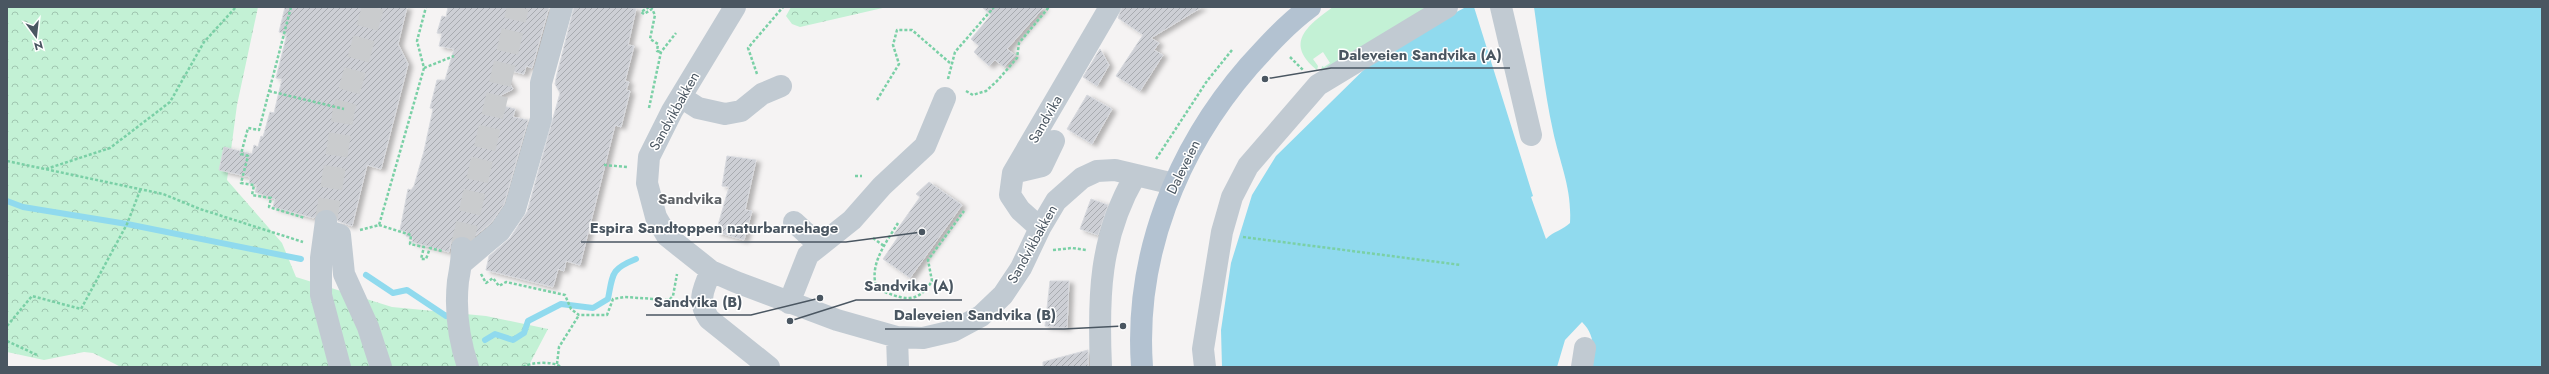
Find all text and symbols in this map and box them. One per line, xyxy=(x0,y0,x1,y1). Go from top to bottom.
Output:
north arrow xyxy=(16,16,56,56)
text: N xyxy=(32,37,45,55)
callout: Daleveien Sandvika (A) xyxy=(1331,41,1510,68)
text: Daleveien Sandvika (A) xyxy=(1338,44,1502,66)
street label: Sandvikbakken xyxy=(644,68,704,154)
street label: Sandvika xyxy=(1023,91,1067,147)
street label: Daleveien xyxy=(1161,137,1205,197)
district label: Sandvika xyxy=(658,188,722,210)
street label: Sandvikbakken xyxy=(1002,201,1062,287)
callout: Espira Sandtoppen naturbarnehage xyxy=(581,215,846,242)
text: Espira Sandtoppen naturbarnehage xyxy=(590,217,839,239)
callout: Sandvika (A) xyxy=(856,273,962,300)
text: Sandvika (A) xyxy=(864,275,954,297)
callout: Sandvika (B) xyxy=(646,288,751,315)
text: Sandvika (B) xyxy=(654,291,742,313)
callout: Daleveien Sandvika (B) xyxy=(885,302,1064,329)
text: Daleveien Sandvika (B) xyxy=(894,304,1056,326)

